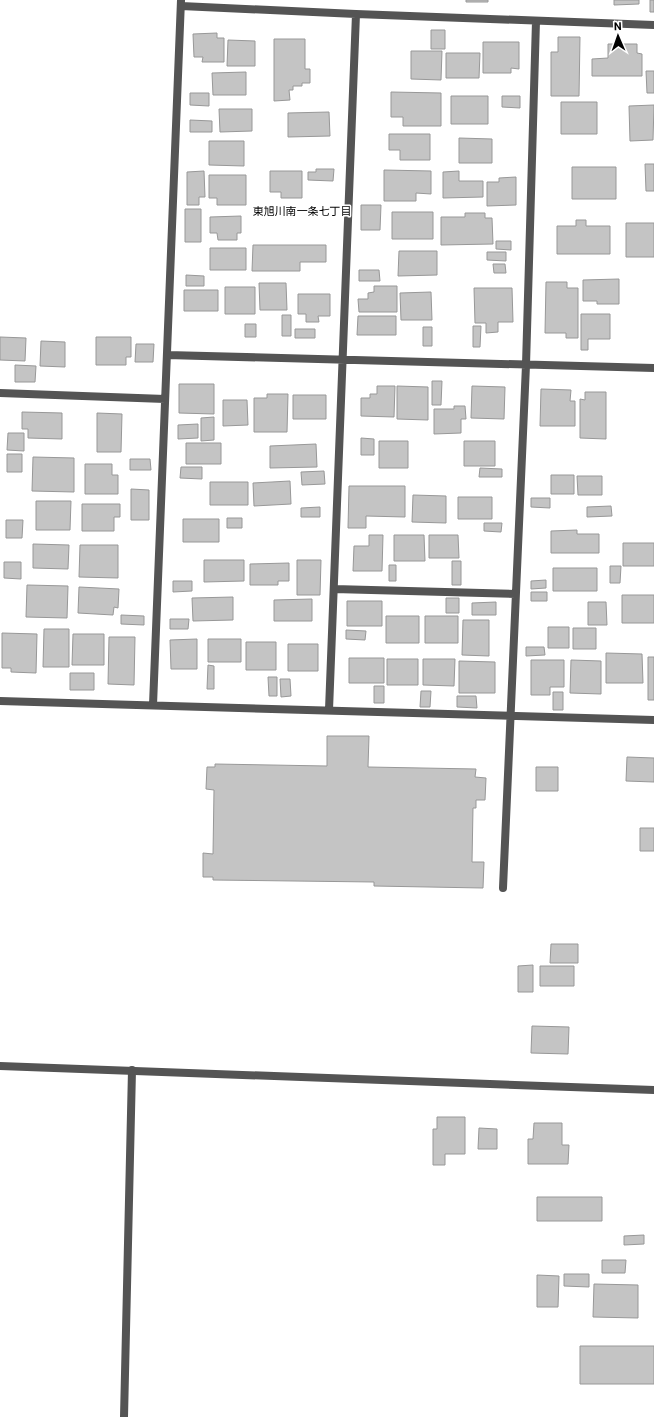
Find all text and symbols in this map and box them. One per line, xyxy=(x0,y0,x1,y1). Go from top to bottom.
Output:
north arrow xyxy=(598,16,638,56)
text: N xyxy=(614,20,622,33)
district label: 東旭川南一条七丁目 xyxy=(253,205,352,218)

